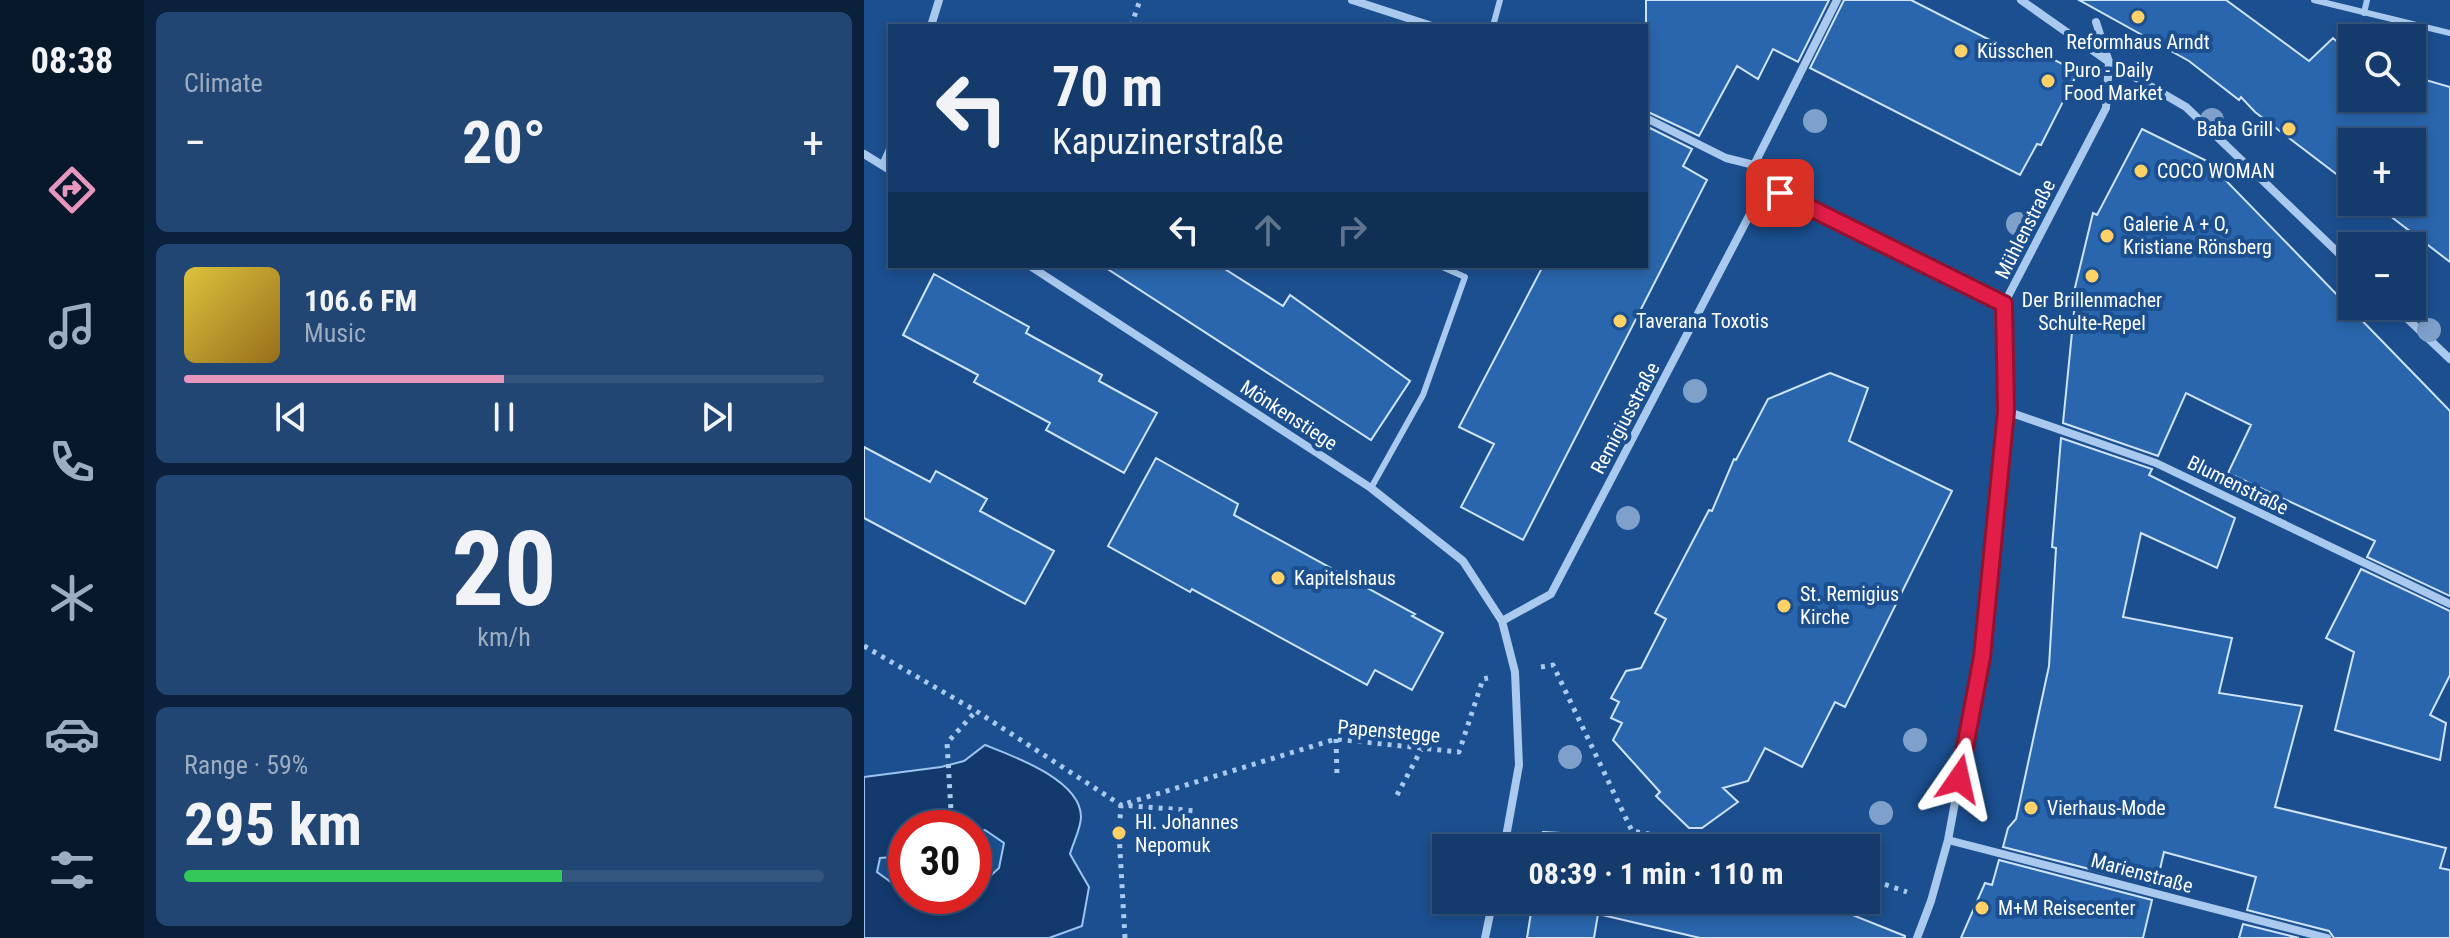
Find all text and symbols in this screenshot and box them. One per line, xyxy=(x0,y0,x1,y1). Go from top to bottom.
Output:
marker: Reformhaus Arndt xyxy=(2129,8,2147,26)
map controls xyxy=(2338,24,2426,320)
button: search xyxy=(2338,24,2426,112)
place label: Reformhaus Arndt xyxy=(2066,30,2210,54)
place label: Küsschen xyxy=(1977,39,2054,63)
text: 08:38 xyxy=(31,40,113,82)
marker: Küsschen xyxy=(1952,42,1970,60)
text: 70 m xyxy=(1052,54,1163,120)
icon: left xyxy=(920,56,1024,160)
place label: Puro - Daily Food Market xyxy=(2064,58,2163,105)
text: Climate xyxy=(184,68,263,98)
marker: Puro - Daily Food Market xyxy=(2039,72,2057,90)
text: 20° xyxy=(462,107,546,178)
text: − xyxy=(184,117,206,169)
text: + xyxy=(802,117,824,169)
place label: Baba Grill xyxy=(2197,117,2273,141)
marker: Baba Grill xyxy=(2280,120,2298,138)
text: Kapuzinerstraße xyxy=(1052,121,1284,163)
button: + xyxy=(2338,128,2426,216)
pin xyxy=(1746,159,1814,227)
place label: COCO WOMAN xyxy=(2157,159,2275,183)
icon: directions xyxy=(44,162,100,218)
marker: COCO WOMAN xyxy=(2132,162,2150,180)
icon: arrive xyxy=(1758,171,1802,215)
street label: Mühlenstraße xyxy=(1990,175,2060,283)
icon: left xyxy=(1162,208,1206,252)
icon: ahead xyxy=(1246,208,1290,252)
icon: right xyxy=(1330,208,1374,252)
place label: Galerie A + O, Kristiane Rönsberg xyxy=(2123,212,2272,259)
marker: Galerie A + O, Kristiane Rönsberg xyxy=(2098,227,2116,245)
button: − xyxy=(2338,232,2426,320)
marker: Der Brillenmacher Schulte-Repel xyxy=(2083,267,2101,285)
text: 106.6 FM xyxy=(304,283,417,318)
place label: Der Brillenmacher Schulte-Repel xyxy=(2022,288,2162,335)
icon: music xyxy=(44,298,100,354)
place label: Taverana Toxotis xyxy=(1636,309,1769,333)
marker: Taverana Toxotis xyxy=(1611,312,1629,330)
text: Music xyxy=(304,318,366,348)
street label: Remigiusstraße xyxy=(1586,358,1664,478)
street label: Mönkenstiege xyxy=(1236,375,1342,455)
icon: previous xyxy=(269,395,313,439)
icon: pause xyxy=(482,395,526,439)
icon: next xyxy=(695,395,739,439)
icon: phone xyxy=(44,434,100,490)
street label: Blumenstraße xyxy=(2184,450,2292,520)
text: 20 xyxy=(451,509,557,630)
place label: Kapitelshaus xyxy=(1294,566,1396,590)
marker: Kapitelshaus xyxy=(1269,569,1287,587)
icon: climate xyxy=(44,570,100,626)
place label: St. Remigius Kirche xyxy=(1800,582,1899,629)
marker: St. Remigius Kirche xyxy=(1775,597,1793,615)
text: km/h xyxy=(477,622,531,652)
icon: car xyxy=(44,706,100,762)
street label: Papenstegge xyxy=(1337,715,1441,747)
position arrow xyxy=(1917,737,2001,821)
text: Range · 59% xyxy=(184,750,308,780)
text: 295 km xyxy=(184,789,362,860)
place label: Vierhaus-Mode xyxy=(2047,796,2166,820)
marker: Vierhaus-Mode xyxy=(2022,799,2040,817)
speed limit sign: 30 xyxy=(888,810,992,914)
place label: Hl. Johannes Nepomuk xyxy=(1135,810,1239,857)
marker: Hl. Johannes Nepomuk xyxy=(1110,824,1128,842)
icon: filters xyxy=(44,842,100,898)
street label: Marienstraße xyxy=(2088,848,2196,898)
text: 08:39 · 1 min · 110 m xyxy=(1529,856,1783,891)
place label: M+M Reisecenter xyxy=(1998,896,2136,920)
marker: M+M Reisecenter xyxy=(1973,899,1991,917)

